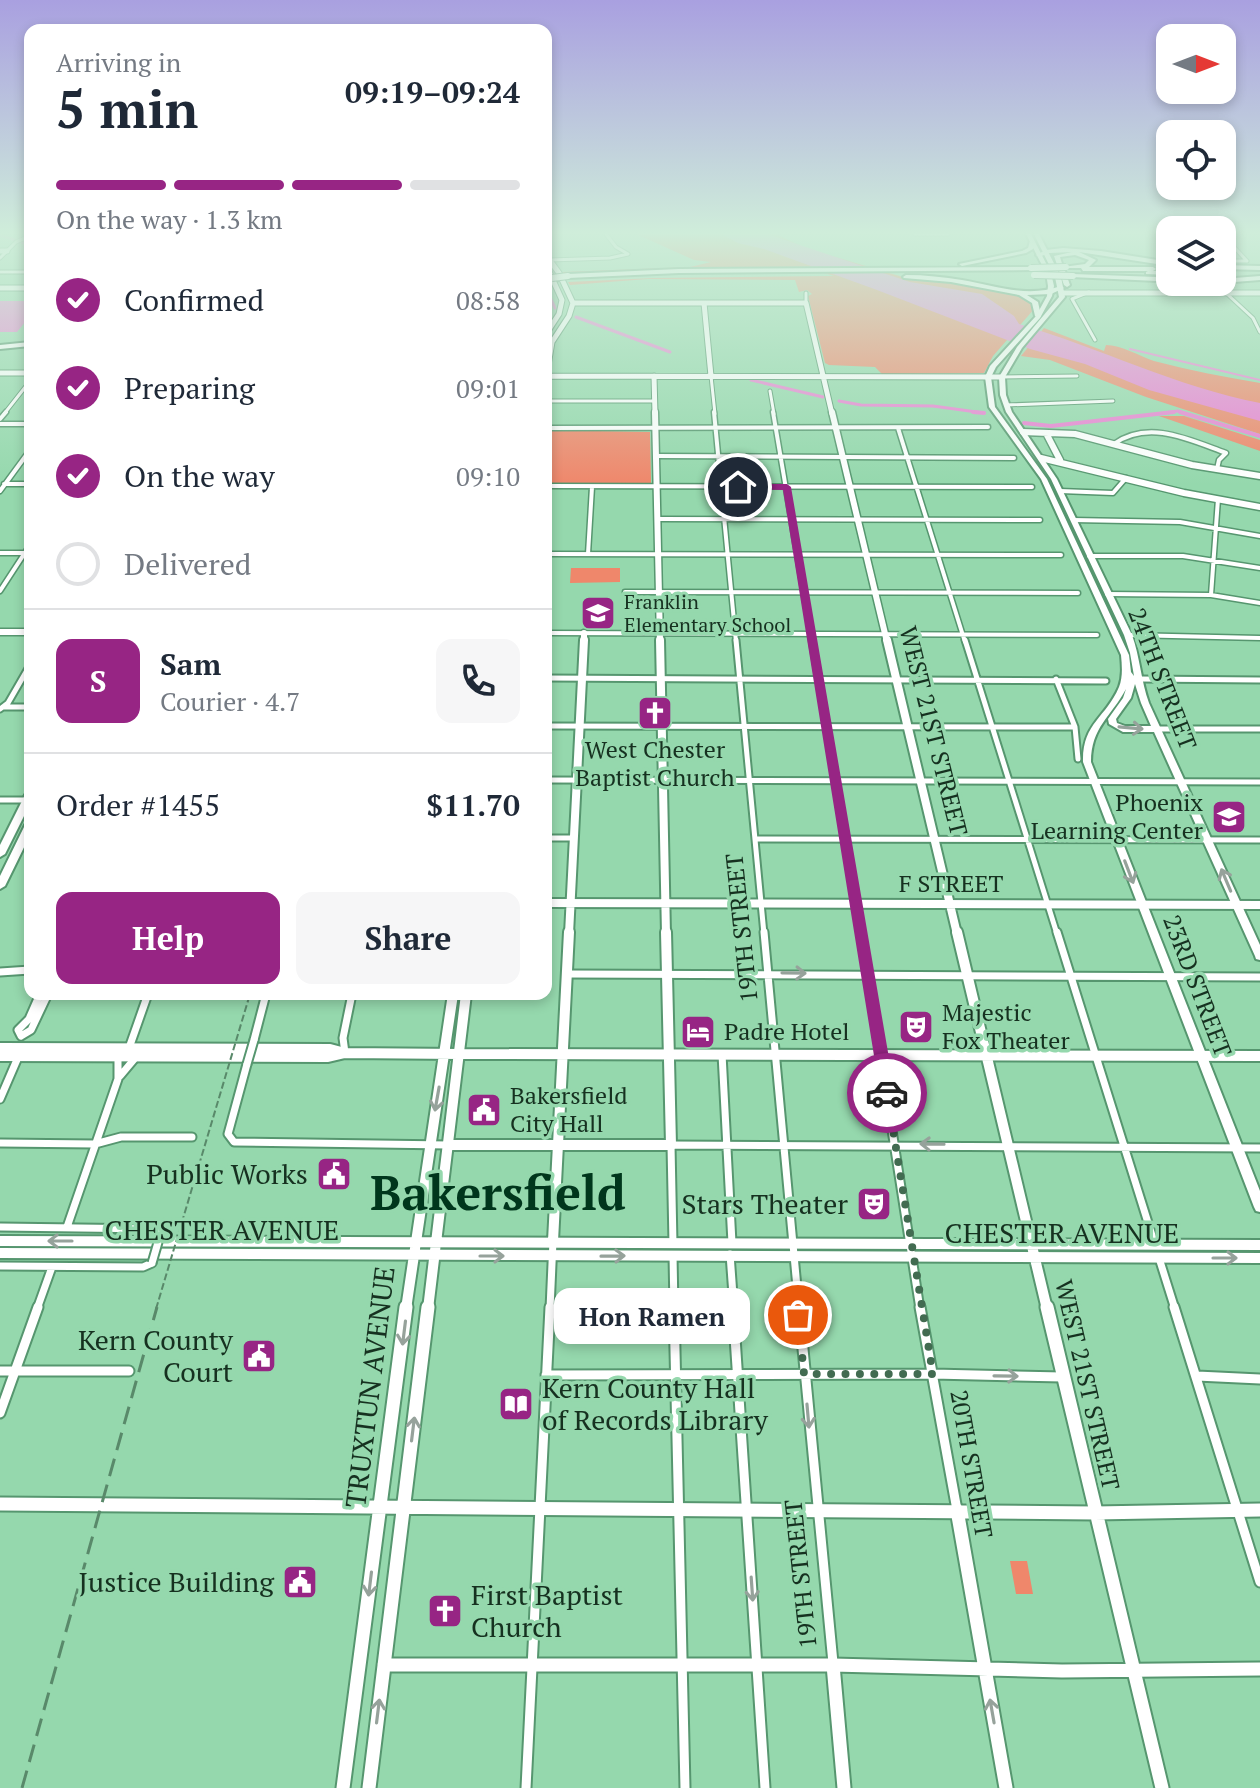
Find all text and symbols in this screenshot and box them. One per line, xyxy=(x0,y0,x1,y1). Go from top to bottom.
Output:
north arrow xyxy=(1156,24,1236,104)
map controls xyxy=(1156,24,1236,296)
text: Arriving in xyxy=(56,45,181,79)
text: 09:19–09:24 xyxy=(345,72,520,112)
text: 5 min xyxy=(56,74,198,143)
button: locate xyxy=(1156,120,1236,200)
text: On the way · 1.3 km xyxy=(56,202,283,236)
button: layers xyxy=(1156,216,1236,296)
icon: check xyxy=(56,278,100,322)
text: Confirmed xyxy=(124,280,264,320)
text: 08:58 xyxy=(456,283,520,317)
icon: check xyxy=(56,366,100,410)
text: Preparing xyxy=(124,368,255,408)
text: 09:01 xyxy=(456,371,520,405)
pin xyxy=(704,453,772,521)
icon: check xyxy=(56,454,100,498)
text: On the way xyxy=(124,456,275,496)
text: 09:10 xyxy=(456,459,520,493)
icon: home xyxy=(716,465,760,509)
text: Delivered xyxy=(124,544,251,584)
place label: Franklin Elementary School xyxy=(624,588,791,638)
school or university icon: Franklin Elementary School xyxy=(579,594,617,632)
street label: 24TH STREET xyxy=(1121,603,1205,754)
street label: WEST 21ST STREET xyxy=(892,623,976,839)
button: phone xyxy=(436,639,520,723)
text: Sam xyxy=(160,644,221,684)
text: S xyxy=(90,661,106,701)
text: Courier · 4.7 xyxy=(160,684,300,718)
church icon: West Chester Baptist Church xyxy=(636,694,674,732)
one-way arrow xyxy=(1117,721,1144,736)
place label: West Chester Baptist Church xyxy=(575,733,735,793)
text: Order #1455 xyxy=(56,785,220,825)
text: $11.70 xyxy=(426,785,520,825)
place label: Phoenix Learning Center xyxy=(1031,786,1204,846)
school or university icon: Phoenix Learning Center xyxy=(1210,798,1248,836)
street label: 19TH STREET xyxy=(717,852,765,1004)
one-way arrow xyxy=(1123,859,1137,884)
street label: F STREET xyxy=(899,867,1003,899)
one-way arrow xyxy=(1218,868,1232,893)
button: Help xyxy=(56,892,280,984)
button: Share xyxy=(296,892,520,984)
street label: 23RD STREET xyxy=(1156,910,1240,1061)
one-way arrow xyxy=(780,965,807,981)
place label: Majestic Fox Theater xyxy=(942,996,1070,1056)
theatre icon: Majestic Fox Theater xyxy=(897,1008,935,1046)
hotel icon: Padre Hotel xyxy=(679,1013,717,1051)
place label: Padre Hotel xyxy=(724,1015,850,1047)
courier xyxy=(847,1053,927,1133)
icon: car xyxy=(865,1071,909,1115)
place label: Bakersfield City Hall xyxy=(510,1079,628,1139)
one-way arrow xyxy=(429,1086,444,1111)
public building icon: Bakersfield City Hall xyxy=(465,1091,503,1129)
one-way arrow xyxy=(919,1137,946,1152)
place label: Public Works xyxy=(146,1155,308,1192)
public building icon: Public Works xyxy=(315,1155,353,1193)
district label: Bakersfield xyxy=(370,1160,626,1224)
place label: Stars Theater xyxy=(682,1185,848,1222)
theatre icon: Stars Theater xyxy=(855,1185,893,1223)
street label: CHESTER AVENUE xyxy=(105,1211,339,1248)
street label: CHESTER AVENUE xyxy=(945,1214,1179,1251)
one-way arrow xyxy=(47,1233,74,1249)
one-way arrow xyxy=(478,1248,505,1264)
one-way arrow xyxy=(599,1248,626,1263)
one-way arrow xyxy=(1211,1250,1238,1266)
street label: TRUXTUN AVENUE xyxy=(336,1264,403,1510)
street label: WEST 21ST STREET xyxy=(1048,1276,1128,1493)
pin xyxy=(764,1281,832,1349)
callout: Hon Ramen xyxy=(554,1287,750,1343)
icon: bag xyxy=(776,1293,820,1337)
text: Hon Ramen xyxy=(579,1299,725,1333)
one-way arrow xyxy=(396,1319,411,1346)
place label: Kern County Court xyxy=(78,1321,234,1390)
public building icon: Kern County Court xyxy=(240,1337,278,1375)
one-way arrow xyxy=(992,1368,1019,1383)
place label: Kern County Hall of Records Library xyxy=(542,1369,769,1438)
library icon: Kern County Hall of Records Library xyxy=(497,1385,535,1423)
street label: 20TH STREET xyxy=(943,1387,1001,1540)
one-way arrow xyxy=(800,1402,815,1429)
one-way arrow xyxy=(406,1417,421,1442)
street label: 19TH STREET xyxy=(776,1498,824,1650)
place label: Justice Building xyxy=(79,1563,275,1600)
public building icon: Justice Building xyxy=(281,1563,319,1601)
one-way arrow xyxy=(362,1570,377,1596)
one-way arrow xyxy=(745,1575,760,1602)
place label: First Baptist Church xyxy=(471,1576,624,1645)
church icon: First Baptist Church xyxy=(426,1592,464,1630)
one-way arrow xyxy=(371,1698,386,1724)
one-way arrow xyxy=(984,1699,999,1724)

